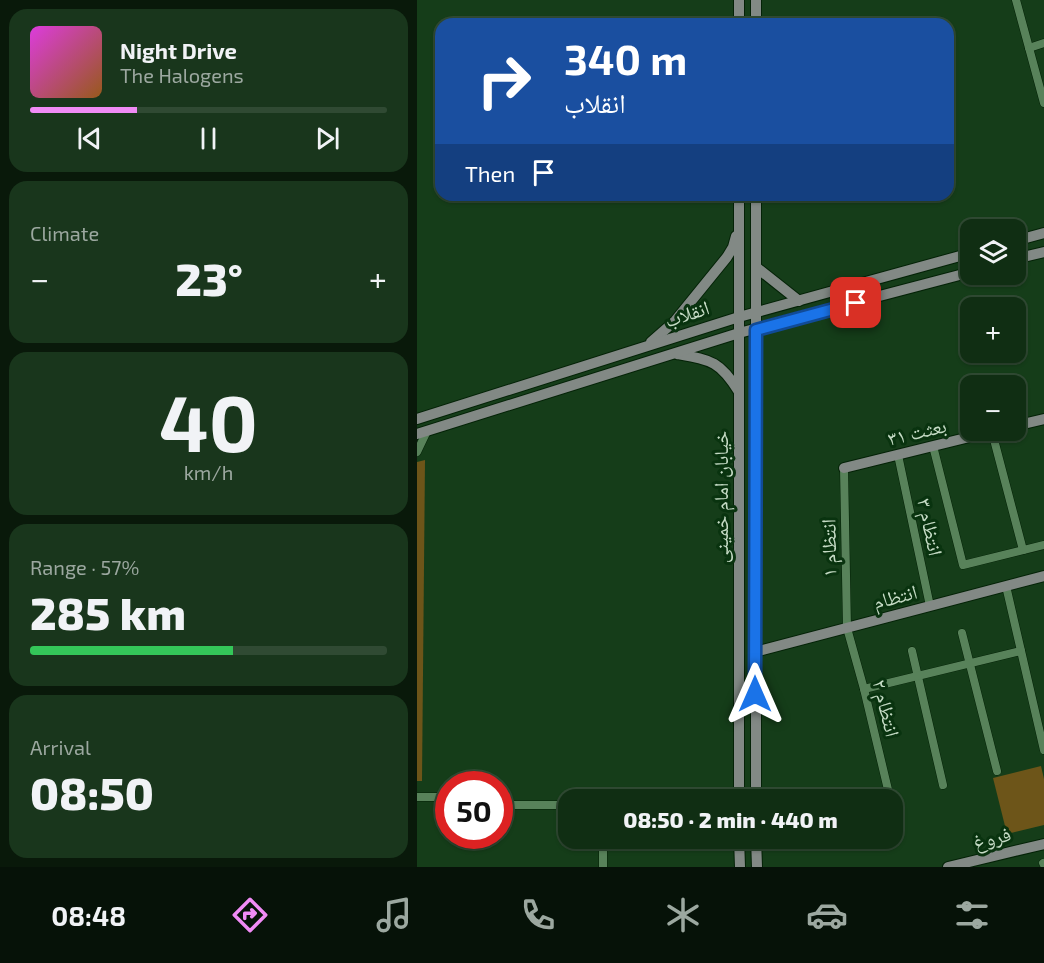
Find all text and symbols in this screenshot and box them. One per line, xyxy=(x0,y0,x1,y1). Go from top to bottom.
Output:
text: 340 m xyxy=(564,33,687,83)
text: Night Drive xyxy=(120,37,237,63)
icon: right xyxy=(465,42,543,120)
text: The Halogens xyxy=(120,63,244,87)
text: انقلاب xyxy=(564,86,626,118)
icon: previous xyxy=(73,122,106,155)
icon: pause xyxy=(192,122,225,155)
icon: next xyxy=(311,122,344,155)
icon: arrive xyxy=(527,156,560,189)
text: Then xyxy=(465,160,515,186)
map controls xyxy=(960,219,1026,441)
button: layers xyxy=(960,219,1026,285)
text: Climate xyxy=(30,221,99,245)
text: 23° xyxy=(175,251,243,305)
text: − xyxy=(30,258,49,298)
text: + xyxy=(369,258,387,298)
pin xyxy=(830,277,881,328)
icon: arrive xyxy=(839,286,872,319)
street label: انقلاب xyxy=(661,295,712,332)
button: + xyxy=(960,297,1026,363)
text: 40 xyxy=(159,374,258,468)
button: − xyxy=(960,375,1026,441)
street label: بعثت ۳۱ xyxy=(885,412,949,451)
street label: خیابان امام خمینی xyxy=(708,430,735,563)
text: km/h xyxy=(184,460,233,484)
street label: انتظام ۳ xyxy=(910,496,949,558)
street label: انتظام ۱ xyxy=(815,519,844,577)
text: Range · 57% xyxy=(30,555,139,579)
street label: انتظام xyxy=(870,579,920,616)
text: 285 km xyxy=(30,585,186,639)
position arrow xyxy=(723,662,787,726)
street label: انتظام ۲ xyxy=(865,677,906,740)
text: Arrival xyxy=(30,735,91,759)
text: 08:50 xyxy=(30,765,154,819)
speed limit sign: 50 xyxy=(435,771,513,849)
text: 08:50 · 2 min · 440 m xyxy=(623,806,838,832)
street label: فروغ xyxy=(970,821,1014,855)
icon: directions xyxy=(229,894,271,936)
icon: music xyxy=(373,894,415,936)
icon: phone xyxy=(517,894,559,936)
icon: climate xyxy=(662,894,704,936)
icon: car xyxy=(806,894,848,936)
icon: filters xyxy=(951,894,993,936)
text: 08:48 xyxy=(51,899,126,931)

